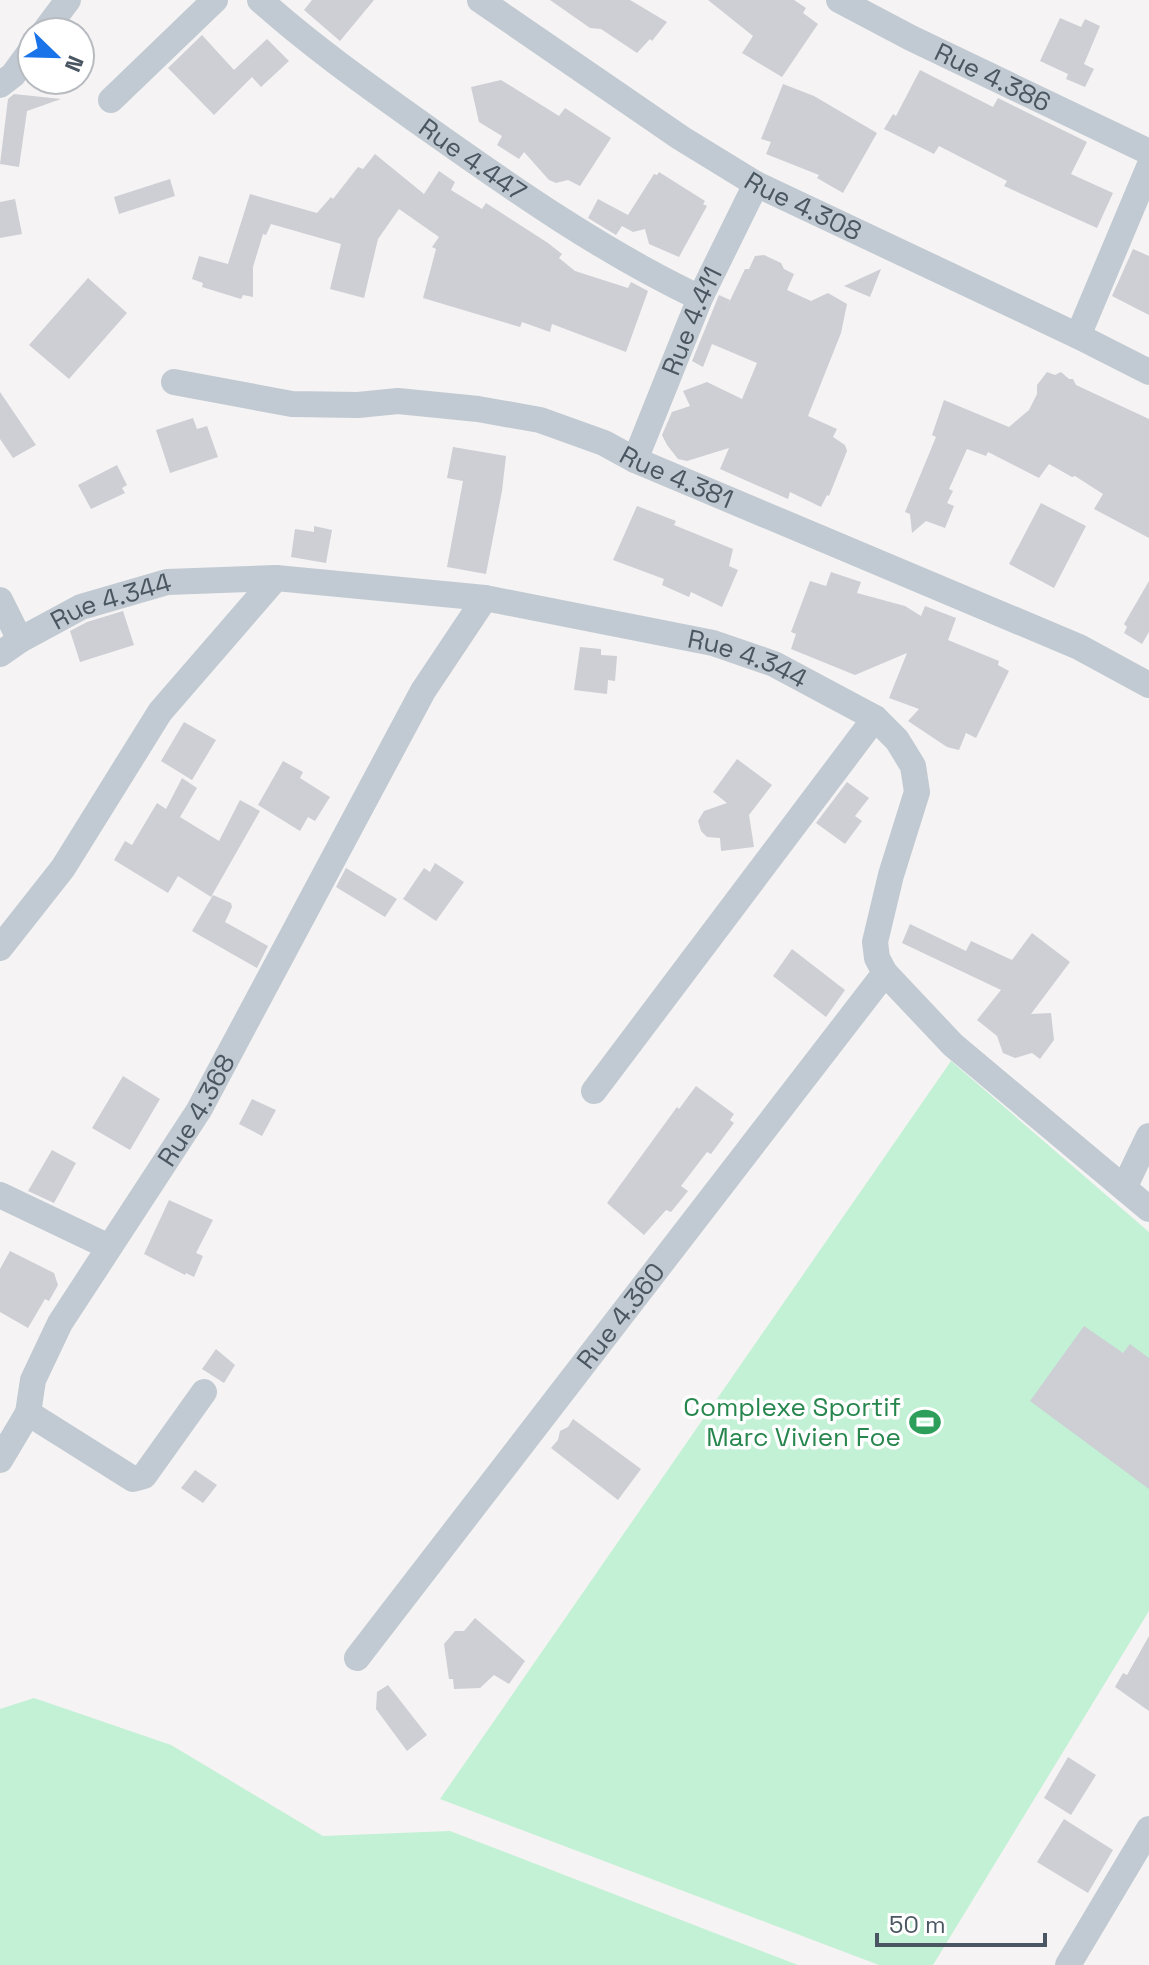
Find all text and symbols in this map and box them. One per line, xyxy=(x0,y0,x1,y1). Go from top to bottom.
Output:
north arrow xyxy=(16,16,96,96)
street label: Rue 4.386 xyxy=(929,35,1056,119)
text: N xyxy=(59,52,90,76)
street label: Rue 4.447 xyxy=(412,110,533,209)
street label: Rue 4.308 xyxy=(738,164,867,249)
street label: Rue 4.411 xyxy=(654,261,730,380)
street label: Rue 4.381 xyxy=(614,438,738,516)
street label: Rue 4.344 xyxy=(44,565,175,637)
street label: Rue 4.344 xyxy=(685,621,813,696)
street label: Rue 4.368 xyxy=(150,1048,243,1173)
street label: Rue 4.360 xyxy=(569,1256,673,1376)
place label: Complexe Sportif Marc Vivien Foe xyxy=(683,1390,901,1454)
sports icon: Complexe Sportif Marc Vivien Foe xyxy=(908,1405,942,1439)
scale bar xyxy=(877,1897,1045,1947)
text: 50 m xyxy=(889,1909,946,1940)

